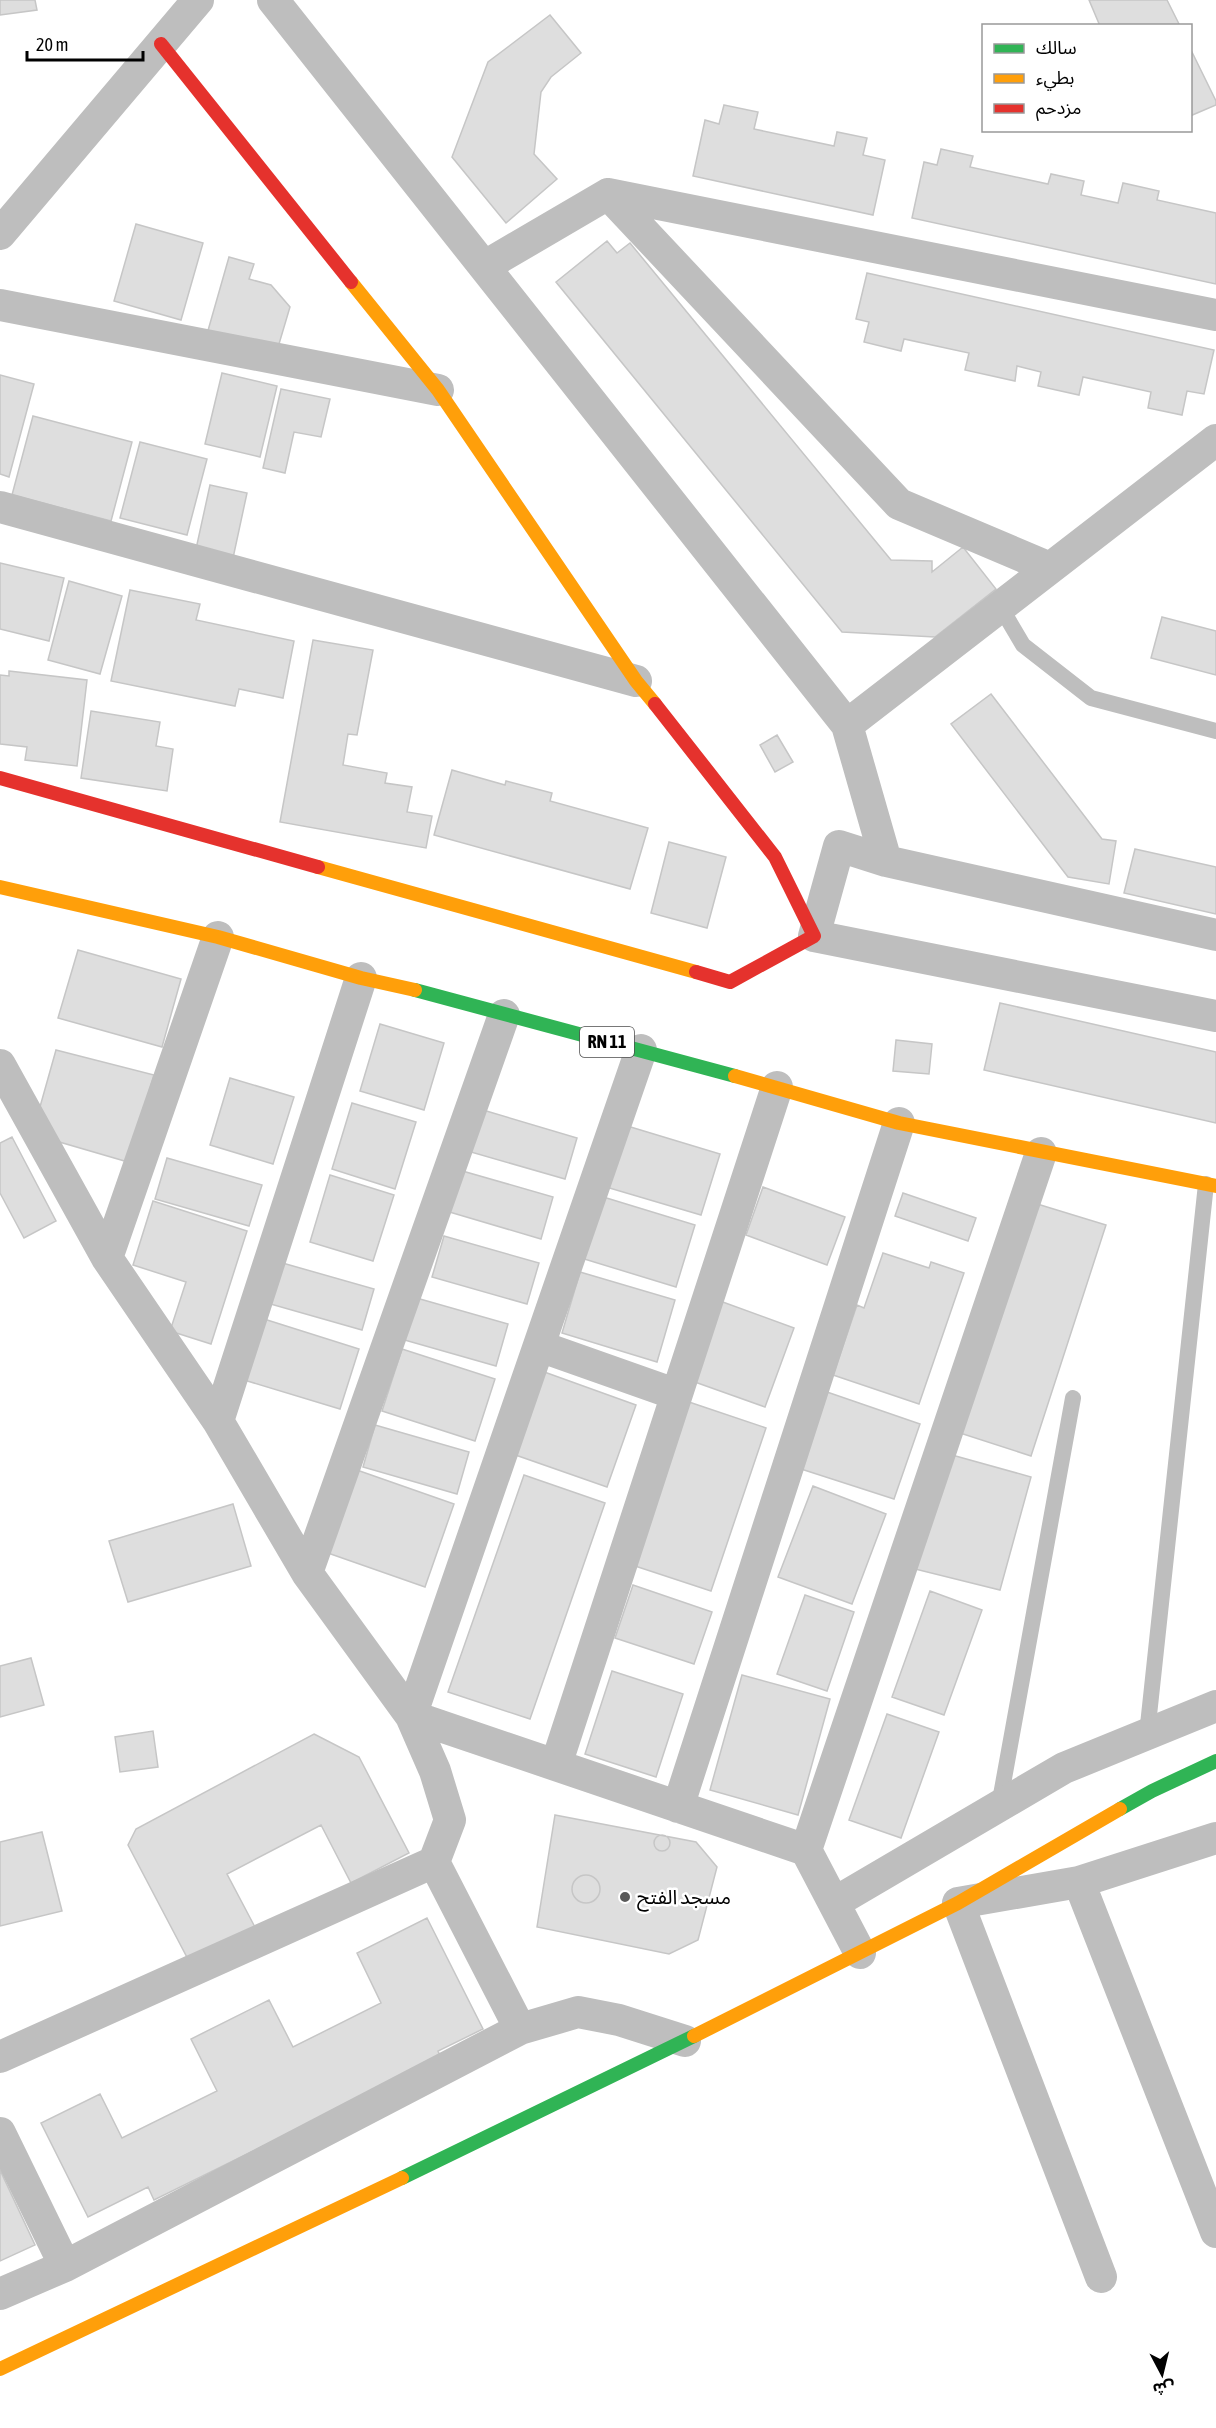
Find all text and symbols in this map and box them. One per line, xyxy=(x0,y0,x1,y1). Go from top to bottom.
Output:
scale bar xyxy=(27,24,142,62)
legend xyxy=(982,24,1192,132)
text: 20 m xyxy=(36,34,68,55)
text: سالك xyxy=(1036,37,1077,58)
text: بطيء xyxy=(1036,67,1074,91)
text: مزدحم xyxy=(1036,97,1081,121)
road number: RN 11 xyxy=(580,1027,634,1057)
place label: مسجد الفتح xyxy=(637,1885,731,1912)
marker: مسجد الفتح xyxy=(618,1890,632,1904)
north arrow xyxy=(1132,2344,1192,2404)
text: ش xyxy=(1152,2378,1176,2399)

